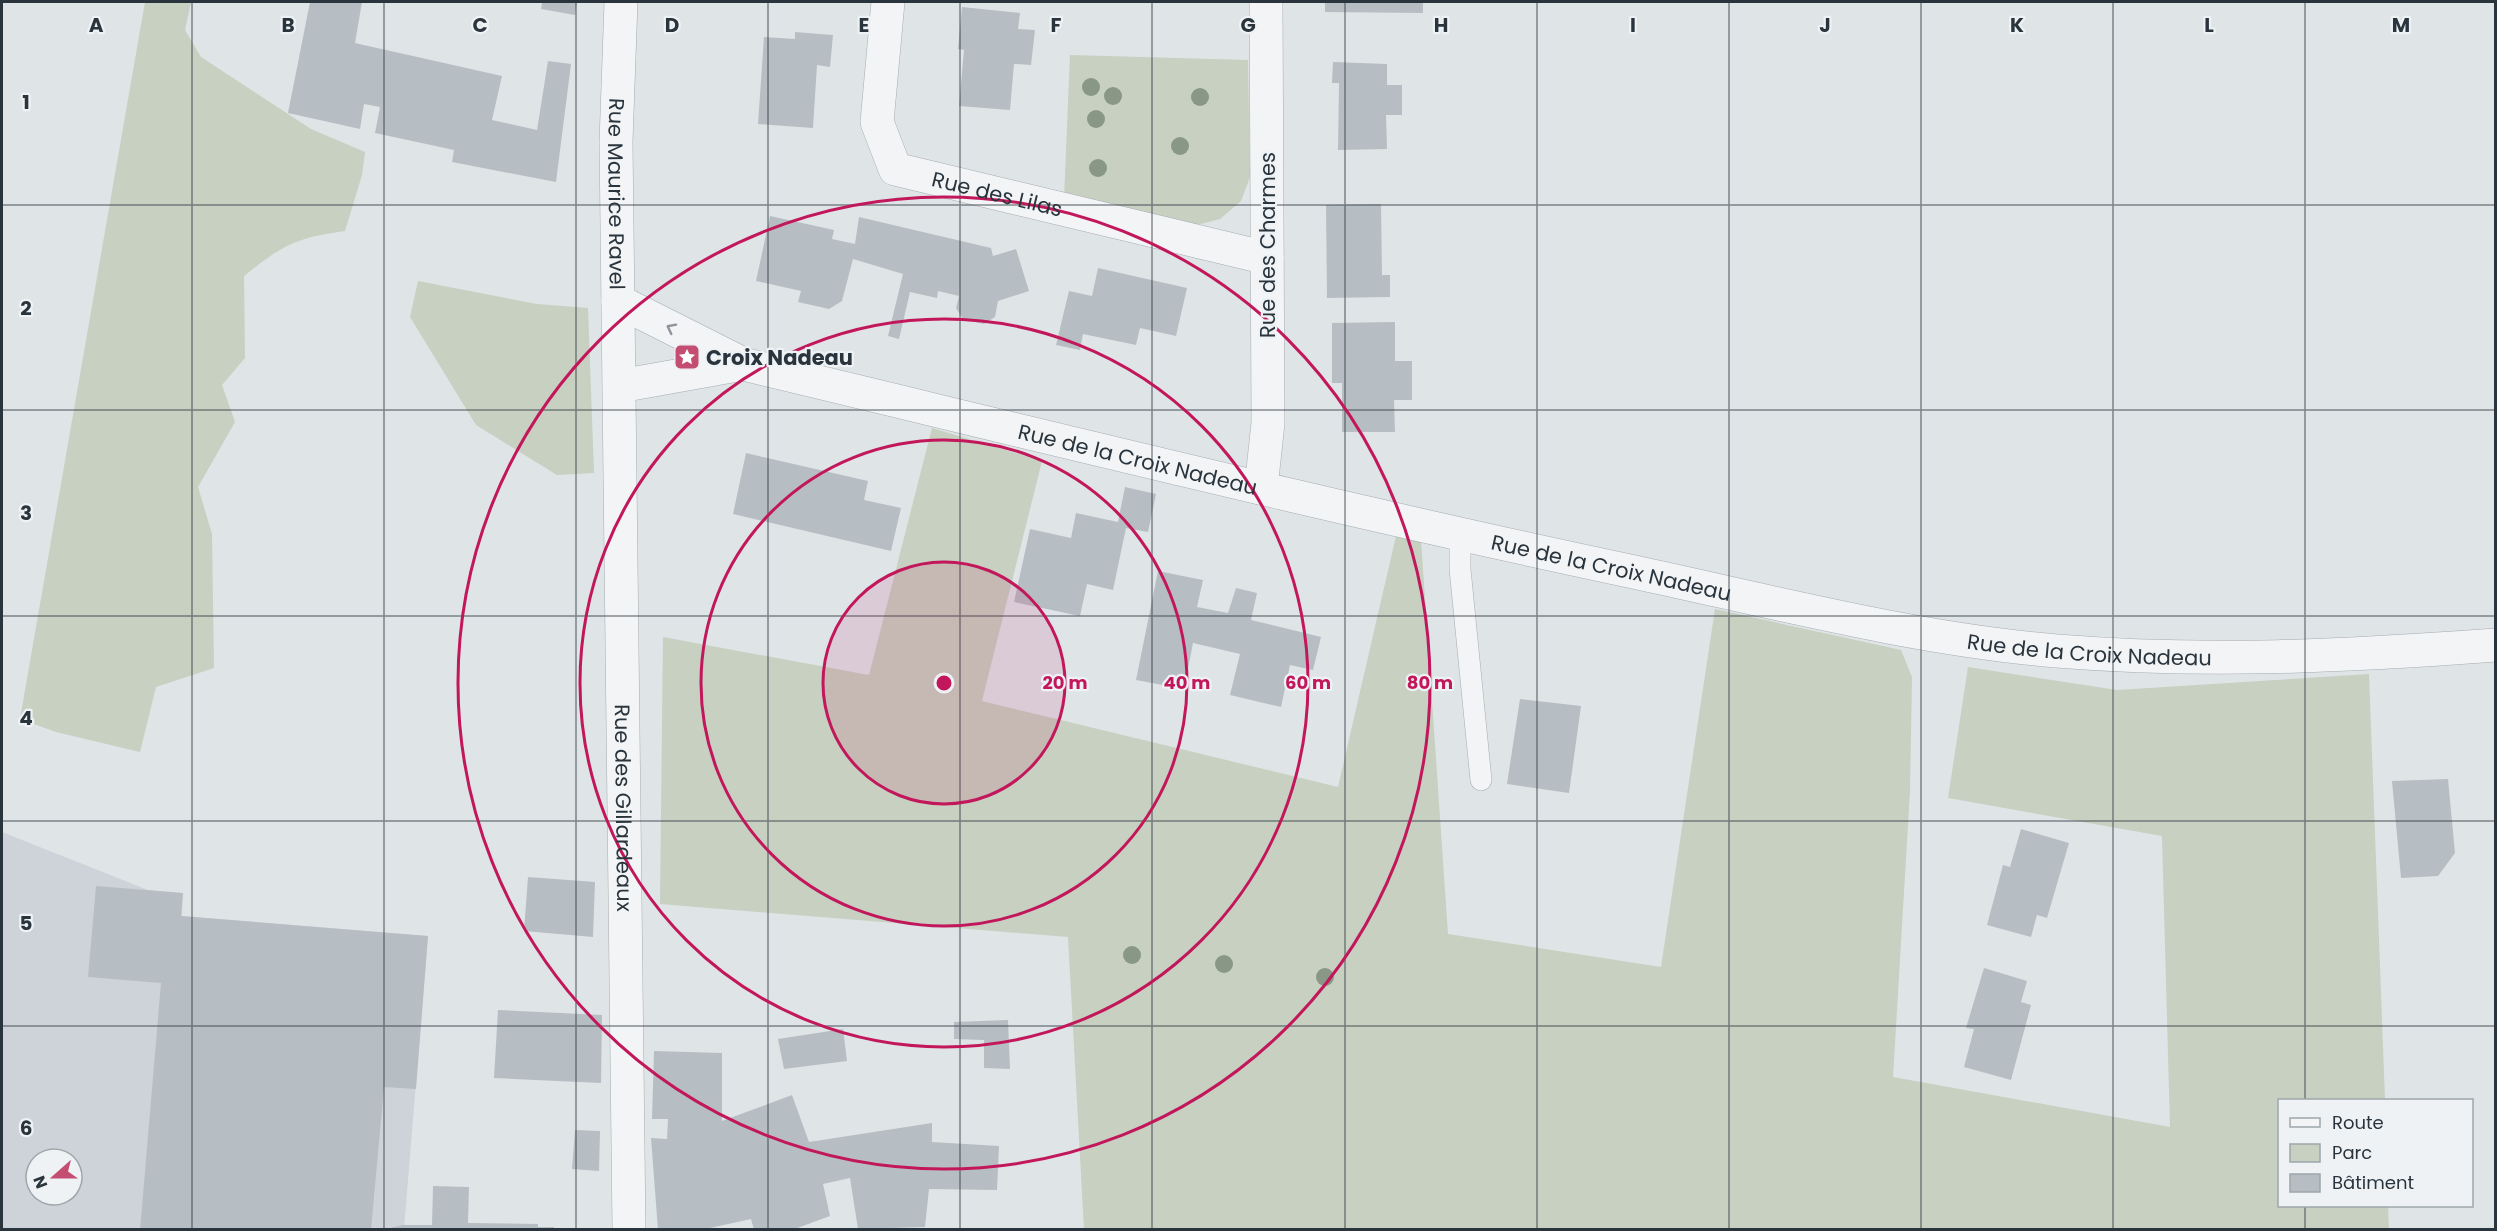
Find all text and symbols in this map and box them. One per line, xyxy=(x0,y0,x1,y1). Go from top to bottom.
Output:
text: A xyxy=(89,11,104,39)
text: B xyxy=(281,11,295,39)
text: C xyxy=(472,11,488,39)
text: D xyxy=(665,11,679,39)
text: E xyxy=(859,11,869,39)
text: F xyxy=(1051,11,1062,39)
text: G xyxy=(1240,11,1256,39)
text: H xyxy=(1434,11,1448,39)
text: I xyxy=(1630,11,1636,39)
text: J xyxy=(1819,11,1831,39)
text: K xyxy=(2010,11,2024,39)
text: L xyxy=(2204,11,2214,39)
text: M xyxy=(2392,11,2410,39)
text: 1 xyxy=(22,88,30,116)
street label: Rue Maurice Ravel xyxy=(601,97,632,290)
street label: Rue des Charmes xyxy=(1253,152,1282,338)
street label: Rue des Lilas xyxy=(929,164,1065,223)
text: 2 xyxy=(20,294,32,322)
one-way arrow xyxy=(667,324,678,336)
place icon: Croix Nadeau xyxy=(672,342,702,372)
place label: Croix Nadeau xyxy=(706,343,853,372)
street label: Rue de la Croix Nadeau xyxy=(1015,416,1260,501)
text: 3 xyxy=(20,499,32,527)
street label: Rue de la Croix Nadeau xyxy=(1489,527,1734,608)
street label: Rue de la Croix Nadeau xyxy=(1965,626,2212,672)
text: 20 m xyxy=(1043,670,1087,695)
text: 40 m xyxy=(1164,670,1210,695)
text: 60 m xyxy=(1285,670,1331,695)
text: 80 m xyxy=(1407,670,1453,695)
centre of rings xyxy=(934,673,954,693)
text: 4 xyxy=(19,704,33,732)
street label: Rue des Gillardeaux xyxy=(608,704,640,912)
text: 5 xyxy=(20,909,33,937)
legend xyxy=(2278,1099,2473,1207)
text: Route xyxy=(2332,1110,2384,1135)
text: 6 xyxy=(20,1114,32,1142)
text: Parc xyxy=(2332,1140,2372,1165)
north arrow xyxy=(24,1147,84,1207)
text: Bâtiment xyxy=(2332,1170,2414,1195)
text: N xyxy=(28,1172,53,1192)

